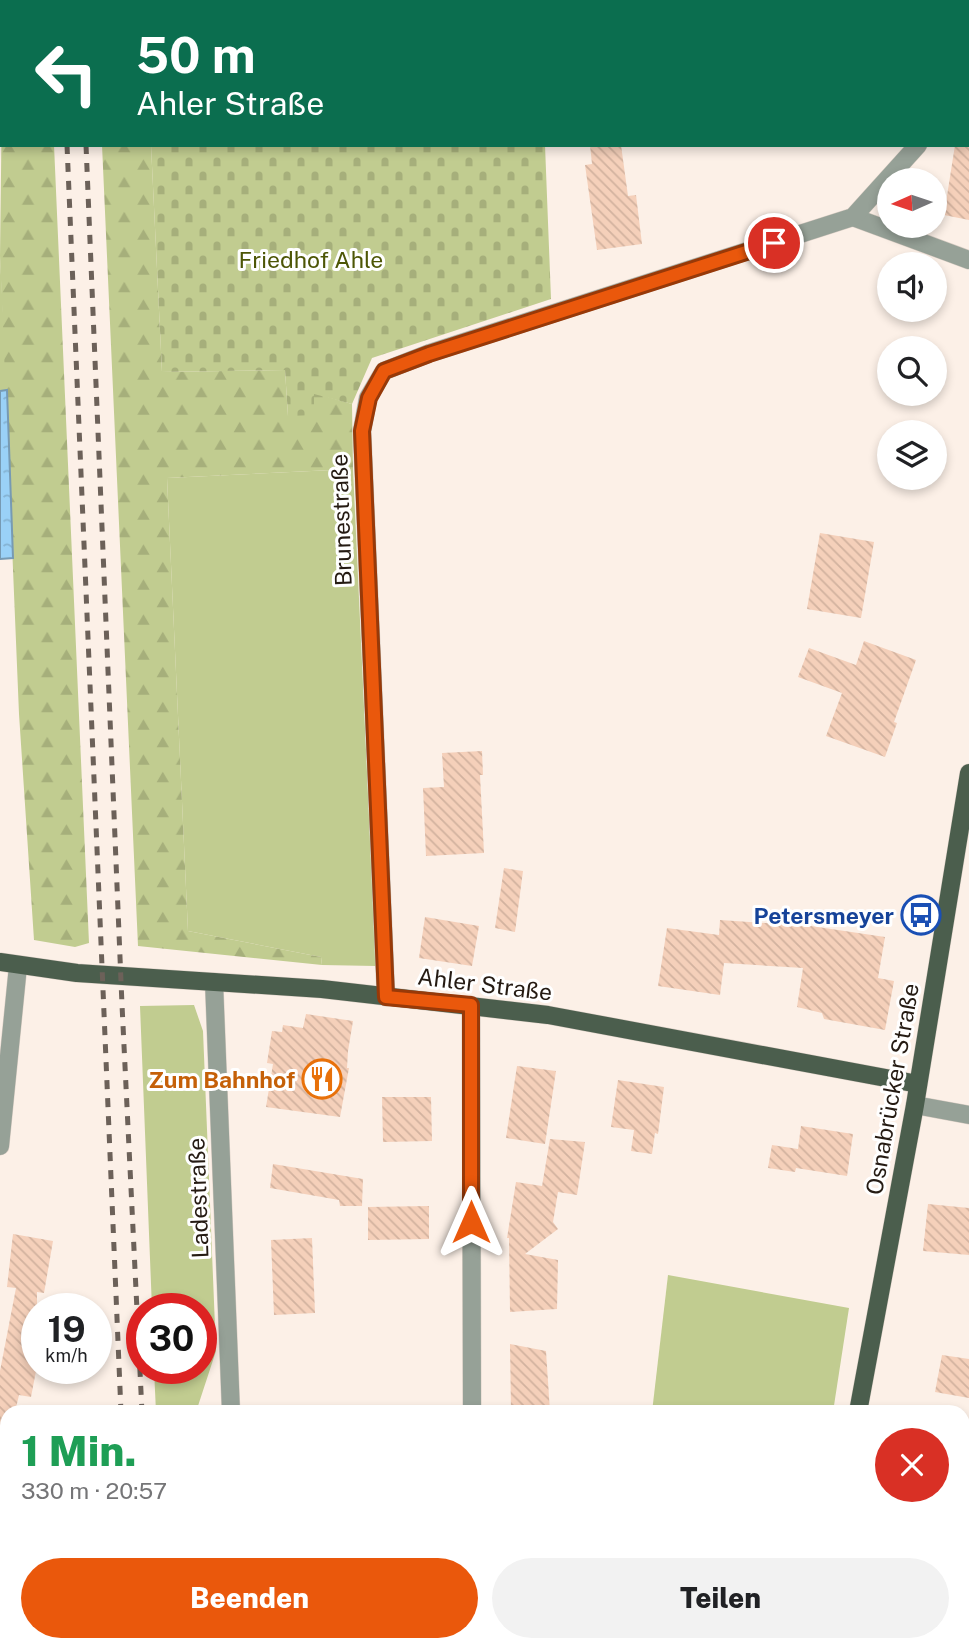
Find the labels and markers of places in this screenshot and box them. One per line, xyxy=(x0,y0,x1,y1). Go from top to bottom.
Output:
pin xyxy=(744,213,804,273)
bus stop icon: Petersmeyer xyxy=(900,894,942,936)
place label: Petersmeyer xyxy=(754,902,894,929)
restaurant icon: Zum Bahnhof xyxy=(301,1058,343,1100)
place label: Zum Bahnhof xyxy=(149,1066,295,1093)

